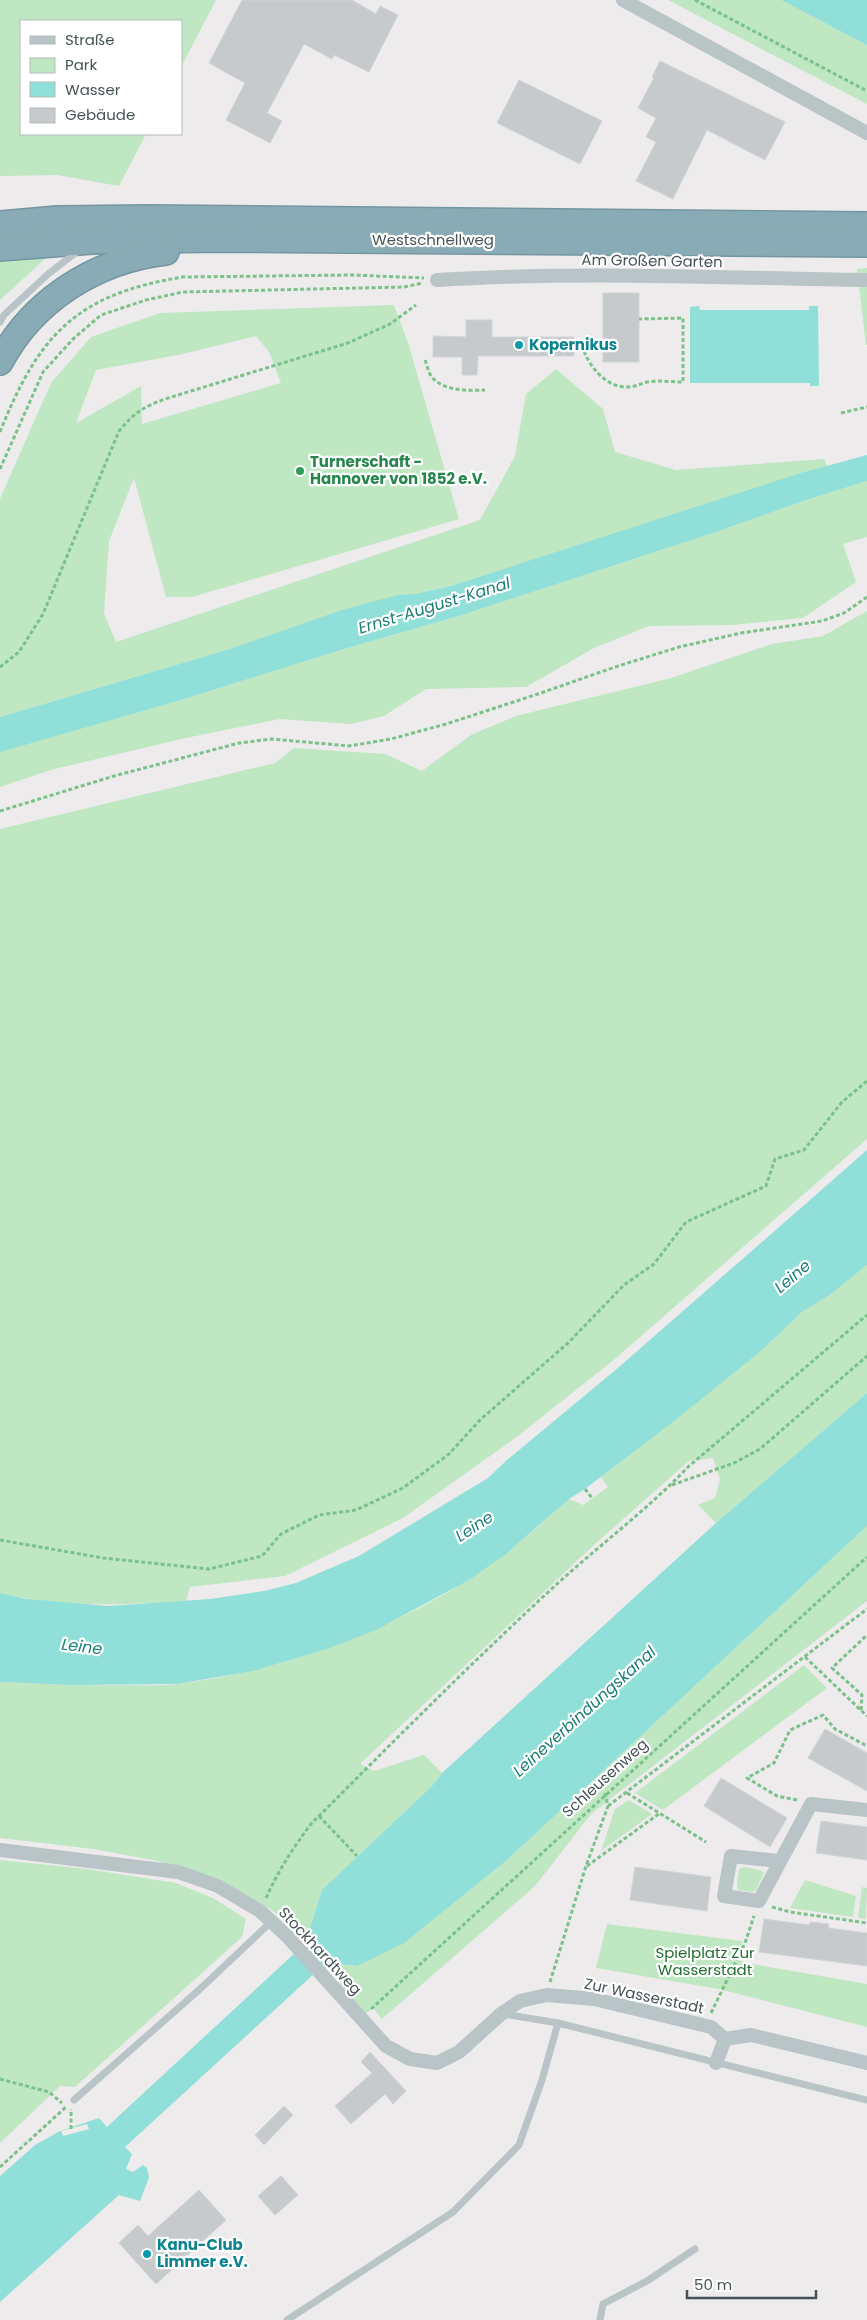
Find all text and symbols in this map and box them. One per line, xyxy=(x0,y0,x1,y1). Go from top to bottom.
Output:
legend xyxy=(20,20,182,135)
text: Straße xyxy=(65,29,115,50)
text: Park xyxy=(65,54,97,75)
text: Wasser xyxy=(65,79,121,100)
text: Gebäude xyxy=(65,104,135,125)
street label: Westschnellweg xyxy=(372,229,494,250)
street label: Am Großen Garten xyxy=(581,249,723,272)
place label: Kopernikus xyxy=(529,334,617,355)
marker: Kopernikus xyxy=(513,339,525,351)
place label: Turnerschaft - Hannover von 1852 e.V. xyxy=(310,451,487,489)
marker: Turnerschaft - Hannover von 1852 e.V. xyxy=(294,465,306,477)
water label: Ernst-August-Kanal xyxy=(355,571,513,640)
water label: Leine xyxy=(769,1254,815,1298)
water label: Leine xyxy=(451,1506,498,1547)
water label: Leine xyxy=(60,1633,104,1660)
water label: Leineverbindungskanal xyxy=(508,1641,661,1782)
street label: Schleusenweg xyxy=(557,1733,652,1822)
street label: Stockhardtweg xyxy=(274,1902,367,1999)
park label: Spielplatz Zur Wasserstadt xyxy=(655,1942,755,1980)
street label: Zur Wasserstadt xyxy=(582,1973,706,2018)
place label: Kanu-Club Limmer e.V. xyxy=(157,2234,248,2272)
marker: Kanu-Club Limmer e.V. xyxy=(141,2248,153,2260)
scale bar xyxy=(687,2268,816,2300)
text: 50 m xyxy=(694,2274,732,2295)

